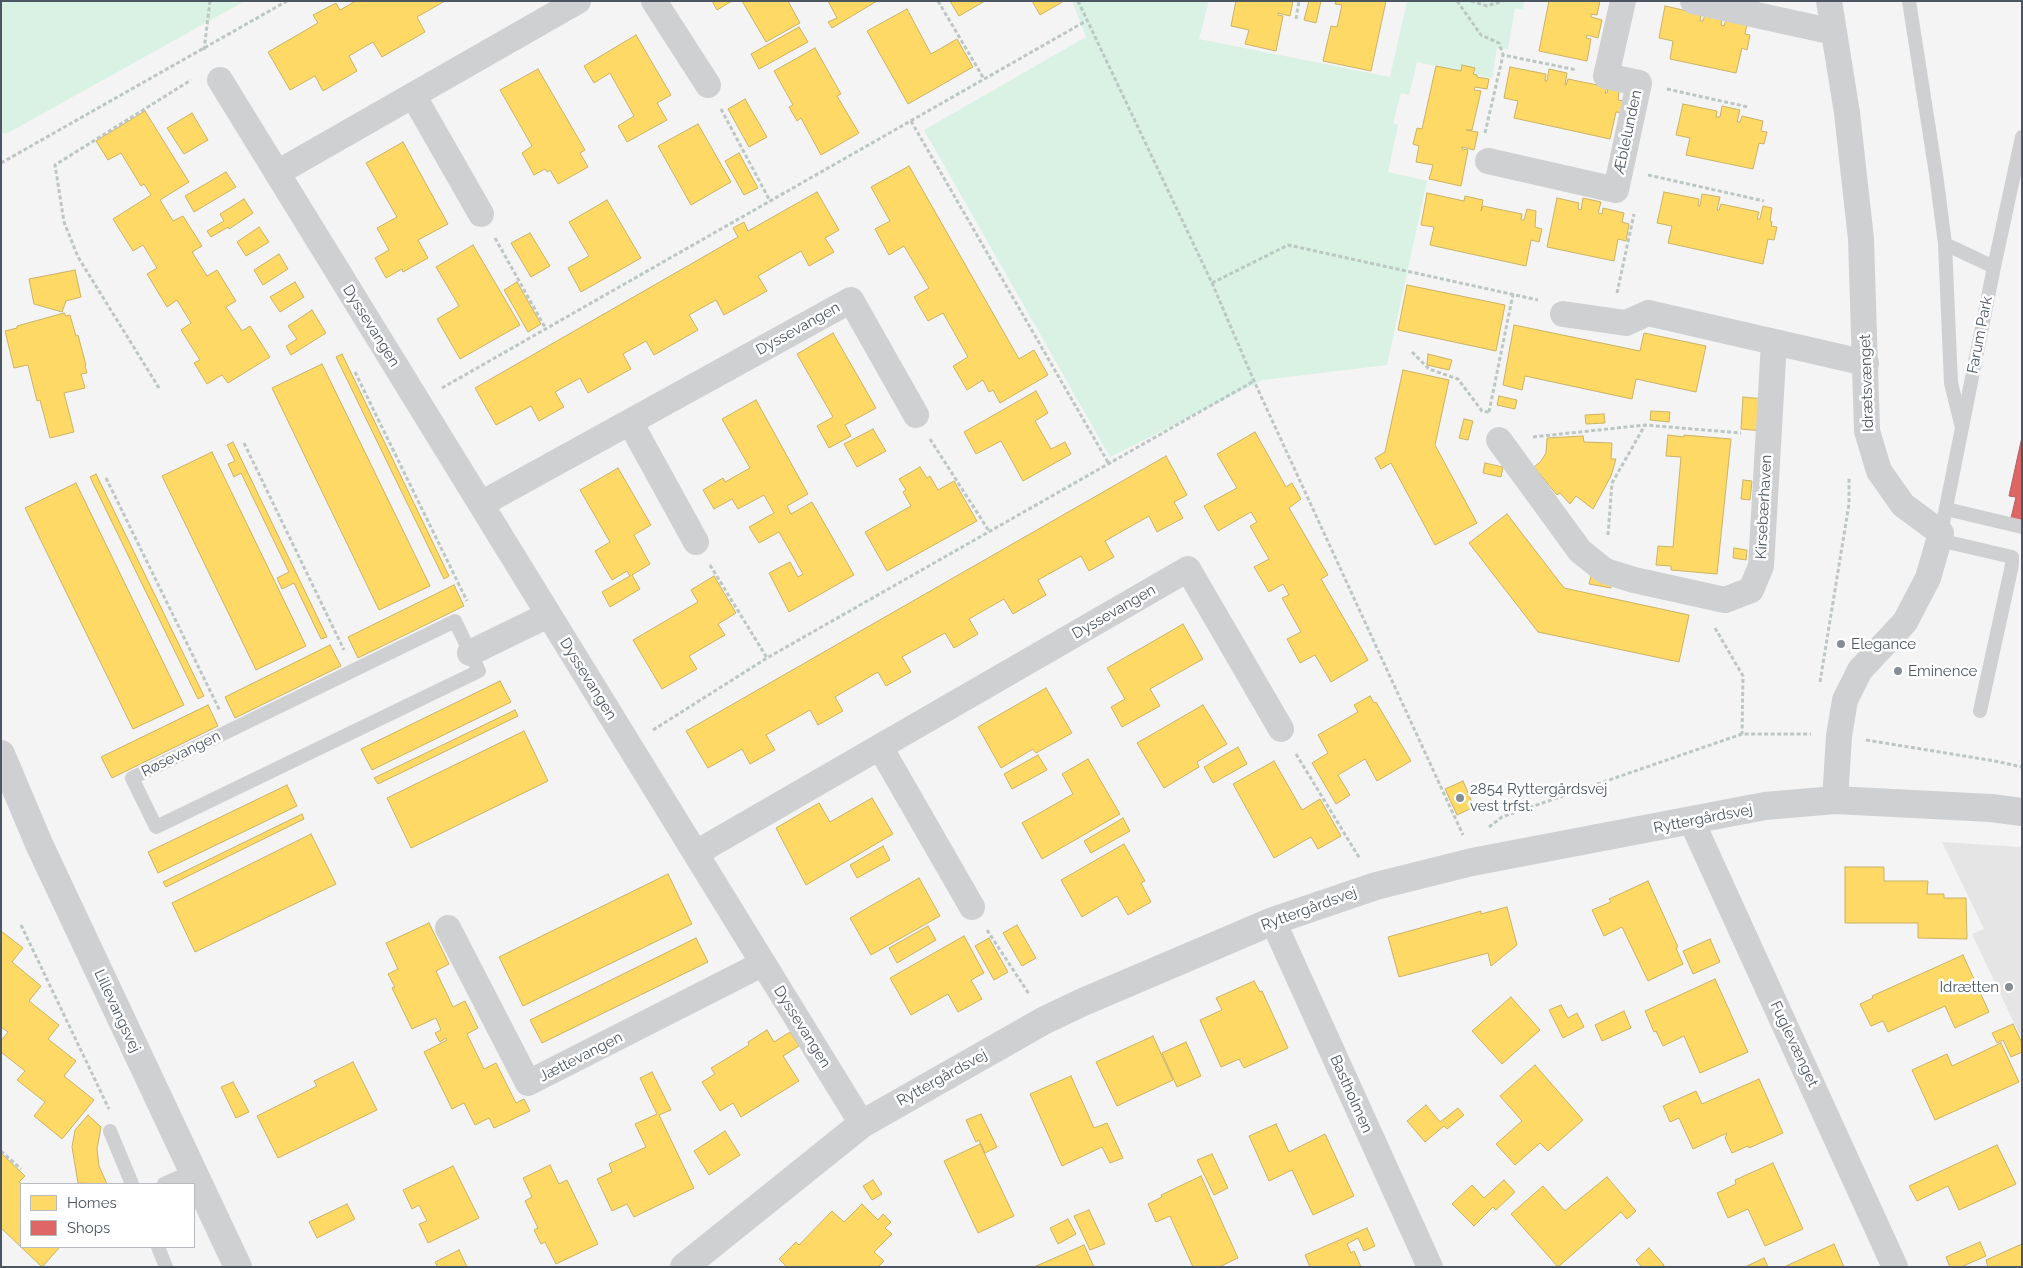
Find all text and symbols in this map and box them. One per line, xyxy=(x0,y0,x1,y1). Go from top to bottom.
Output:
street label: Æblelunden xyxy=(1610,88,1646,176)
street label: Dyssevangen xyxy=(339,282,403,370)
street label: Farum Park xyxy=(1964,295,1996,375)
street label: Dyssevangen xyxy=(753,299,843,359)
street label: Idrætsvænget xyxy=(1856,334,1878,432)
street label: Kirsebærhaven xyxy=(1752,454,1776,560)
street label: Dyssevangen xyxy=(1069,581,1159,643)
street label: Dyssevangen xyxy=(556,635,620,723)
place label: Elegance xyxy=(1851,635,1916,653)
marker: Elegance xyxy=(1835,638,1847,650)
place label: Eminence xyxy=(1908,662,1977,680)
marker: Eminence xyxy=(1892,665,1904,677)
street label: Røsevangen xyxy=(138,727,224,781)
place label: 2854 Ryttergårdsvej vest trfst. xyxy=(1470,780,1607,815)
marker: 2854 Ryttergårdsvej vest trfst. xyxy=(1454,792,1466,804)
street label: Ryttergårdsvej xyxy=(1652,801,1754,837)
street label: Ryttergårdsvej xyxy=(1259,883,1359,935)
street label: Lillevangsvej xyxy=(90,967,144,1055)
place label: Idrætten xyxy=(1939,978,1999,996)
marker: Idrætten xyxy=(2003,981,2015,993)
street label: Dyssevangen xyxy=(770,983,834,1071)
street label: Fuglevænget xyxy=(1766,998,1822,1090)
street label: Jættevangen xyxy=(536,1028,626,1086)
street label: Ryttergårdsvej xyxy=(894,1046,990,1110)
street label: Bastholmen xyxy=(1326,1052,1376,1136)
legend xyxy=(20,1183,195,1248)
text: Homes xyxy=(67,1194,117,1212)
text: Shops xyxy=(67,1219,110,1237)

